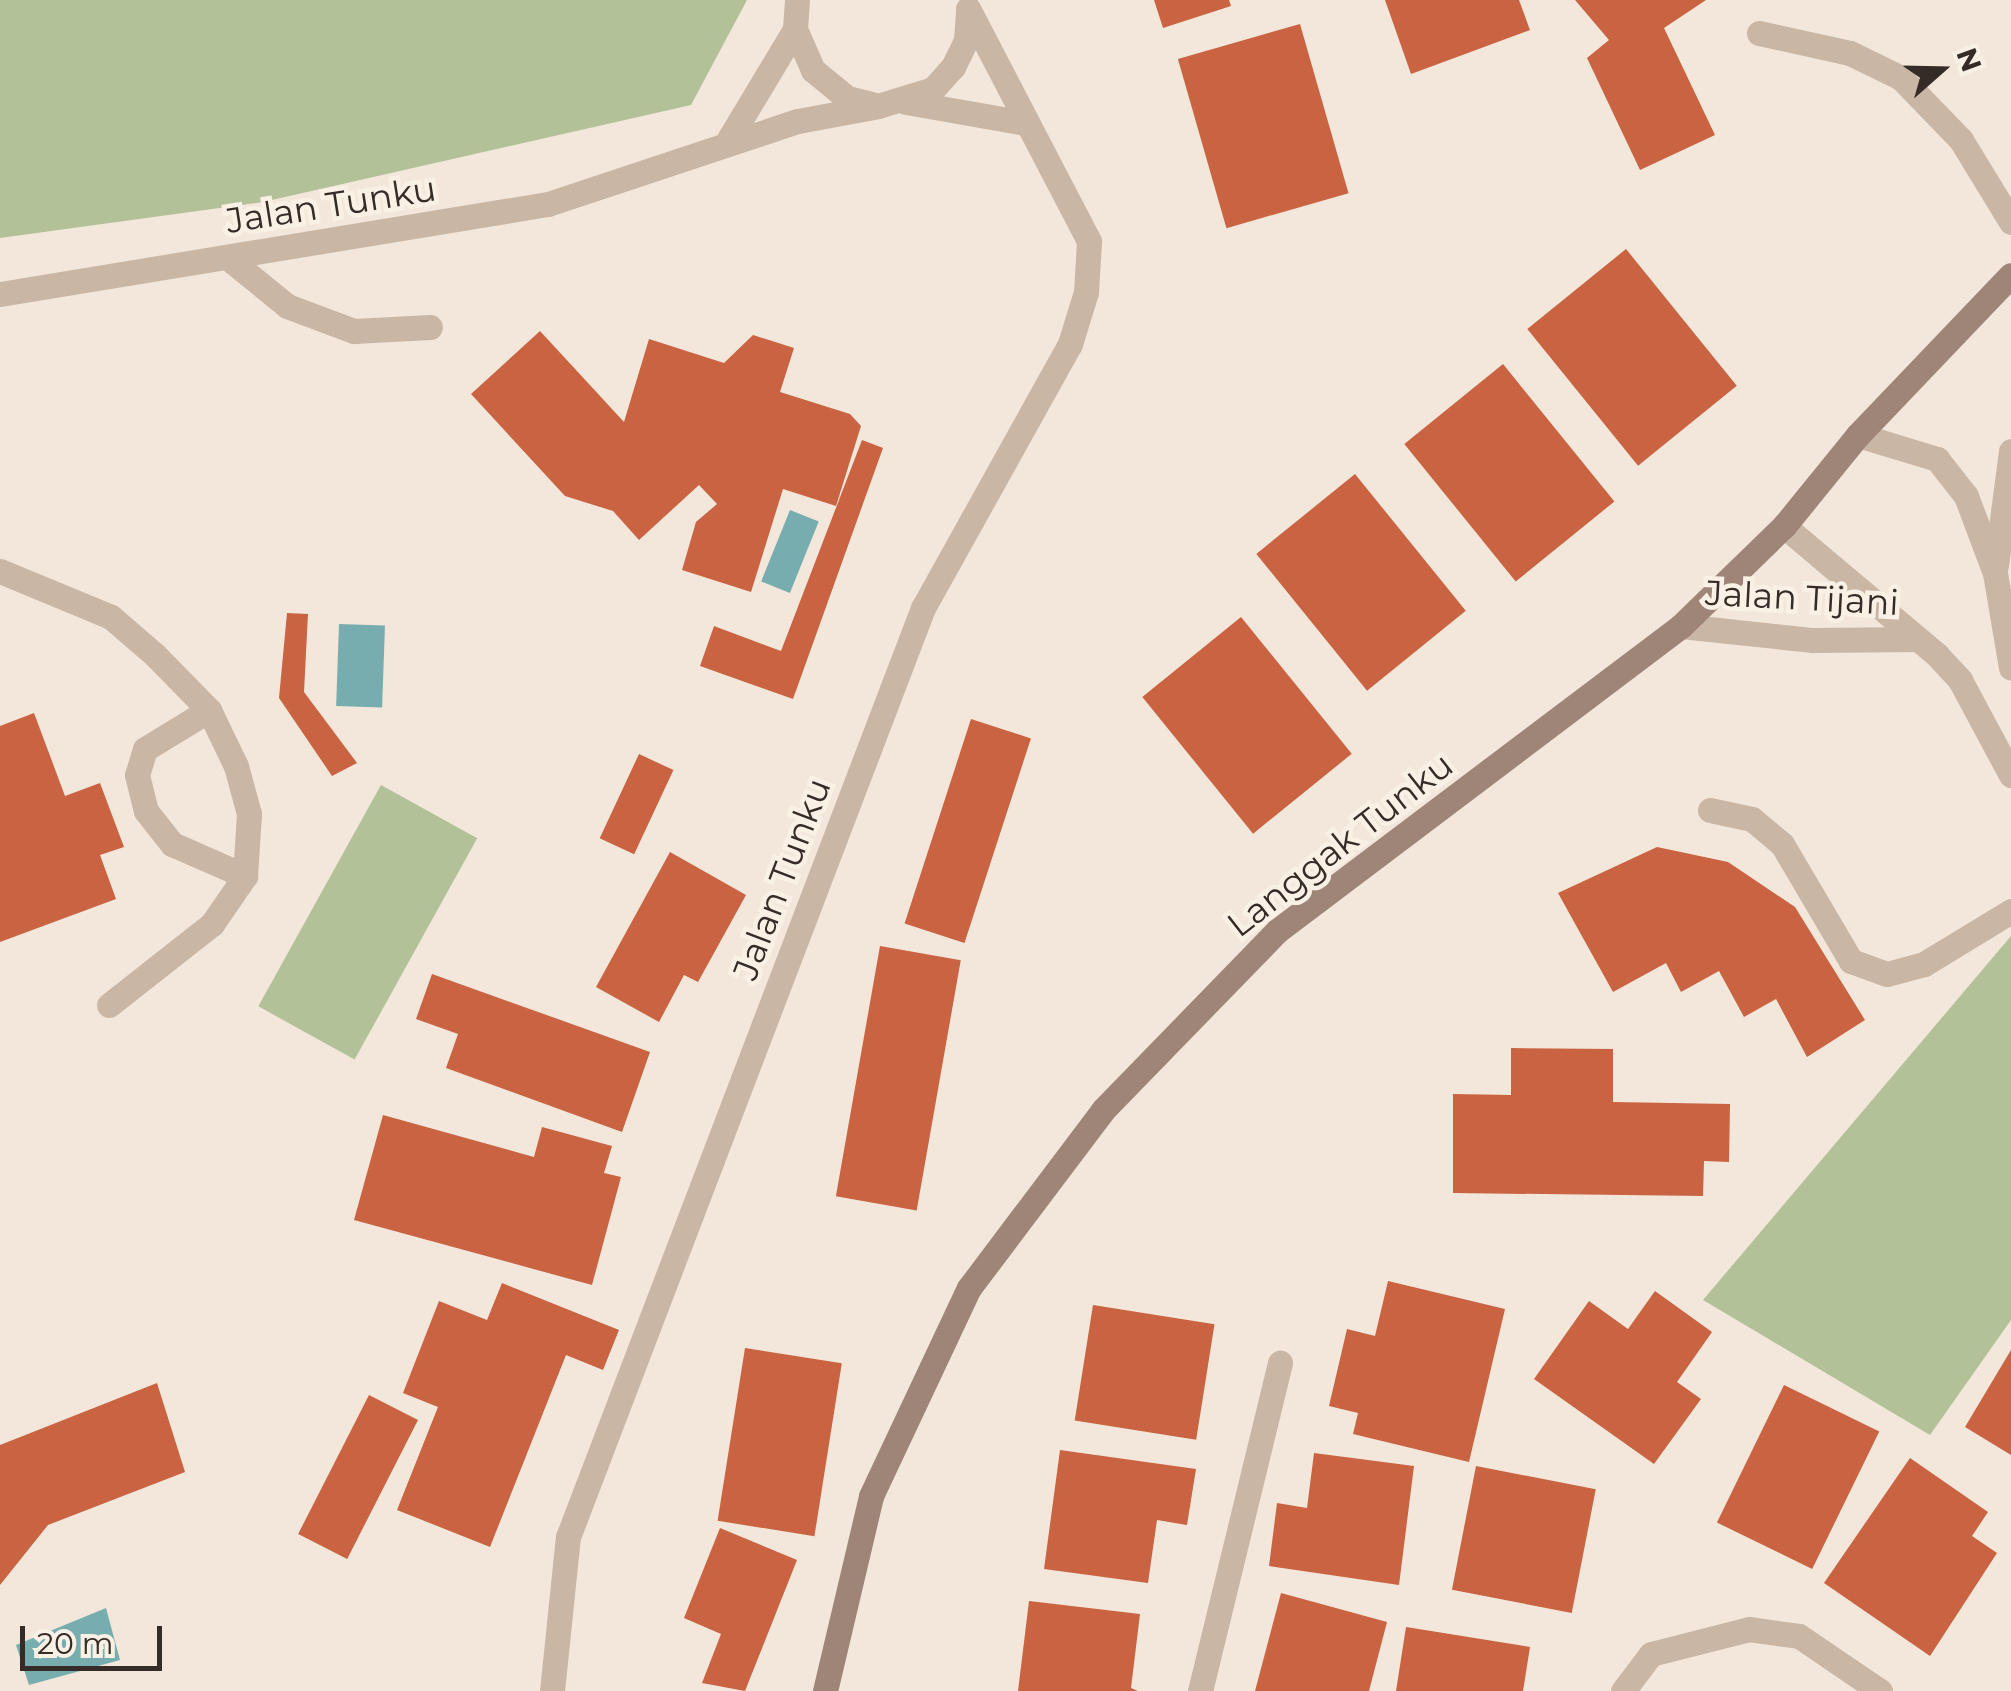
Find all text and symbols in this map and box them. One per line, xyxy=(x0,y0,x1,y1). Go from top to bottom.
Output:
north arrow xyxy=(1891,20,1991,120)
text: N xyxy=(1949,43,1989,76)
street label: Jalan Tunku xyxy=(223,168,439,242)
street label: Jalan Tijani xyxy=(1704,572,1900,624)
street label: Langgak Tunku xyxy=(1219,744,1461,946)
street label: Jalan Tunku xyxy=(724,773,840,985)
scale bar xyxy=(25,1606,168,1668)
text: 20 m xyxy=(37,1625,114,1662)

